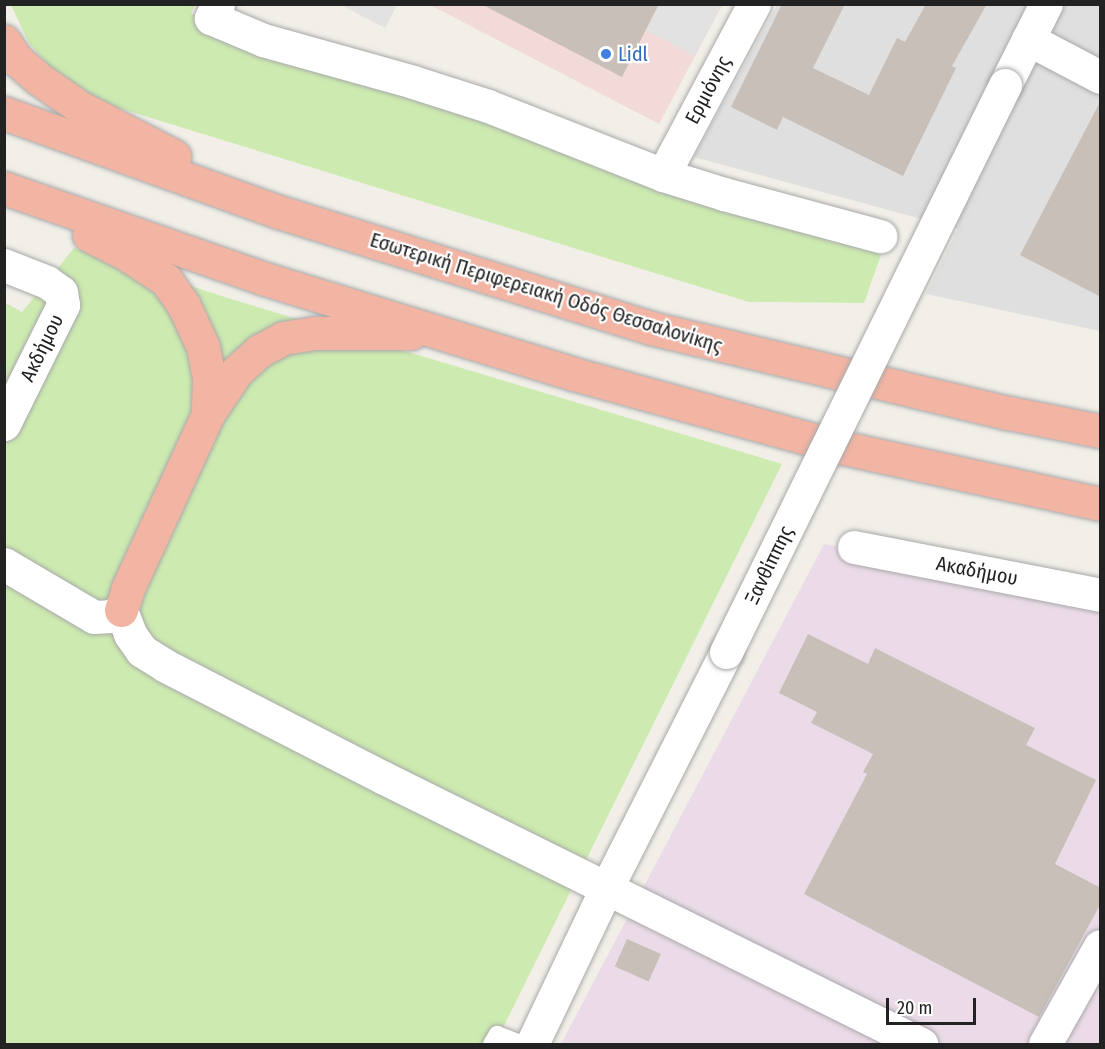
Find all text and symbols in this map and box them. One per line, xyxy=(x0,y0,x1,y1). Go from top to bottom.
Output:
place label: Lidl xyxy=(618,42,648,66)
marker: Lidl xyxy=(599,47,613,61)
street label: Ερμιόνης xyxy=(680,52,736,128)
street label: Εσωτερική Περιφερειακή Οδός Θεσσαλονίκης xyxy=(367,228,725,358)
street label: Ακδήμου xyxy=(15,310,69,386)
street label: Ξανθίππης xyxy=(740,522,798,608)
street label: Ακαδήμου xyxy=(934,551,1020,591)
scale bar xyxy=(889,986,979,1024)
text: 20 m xyxy=(897,997,932,1019)

